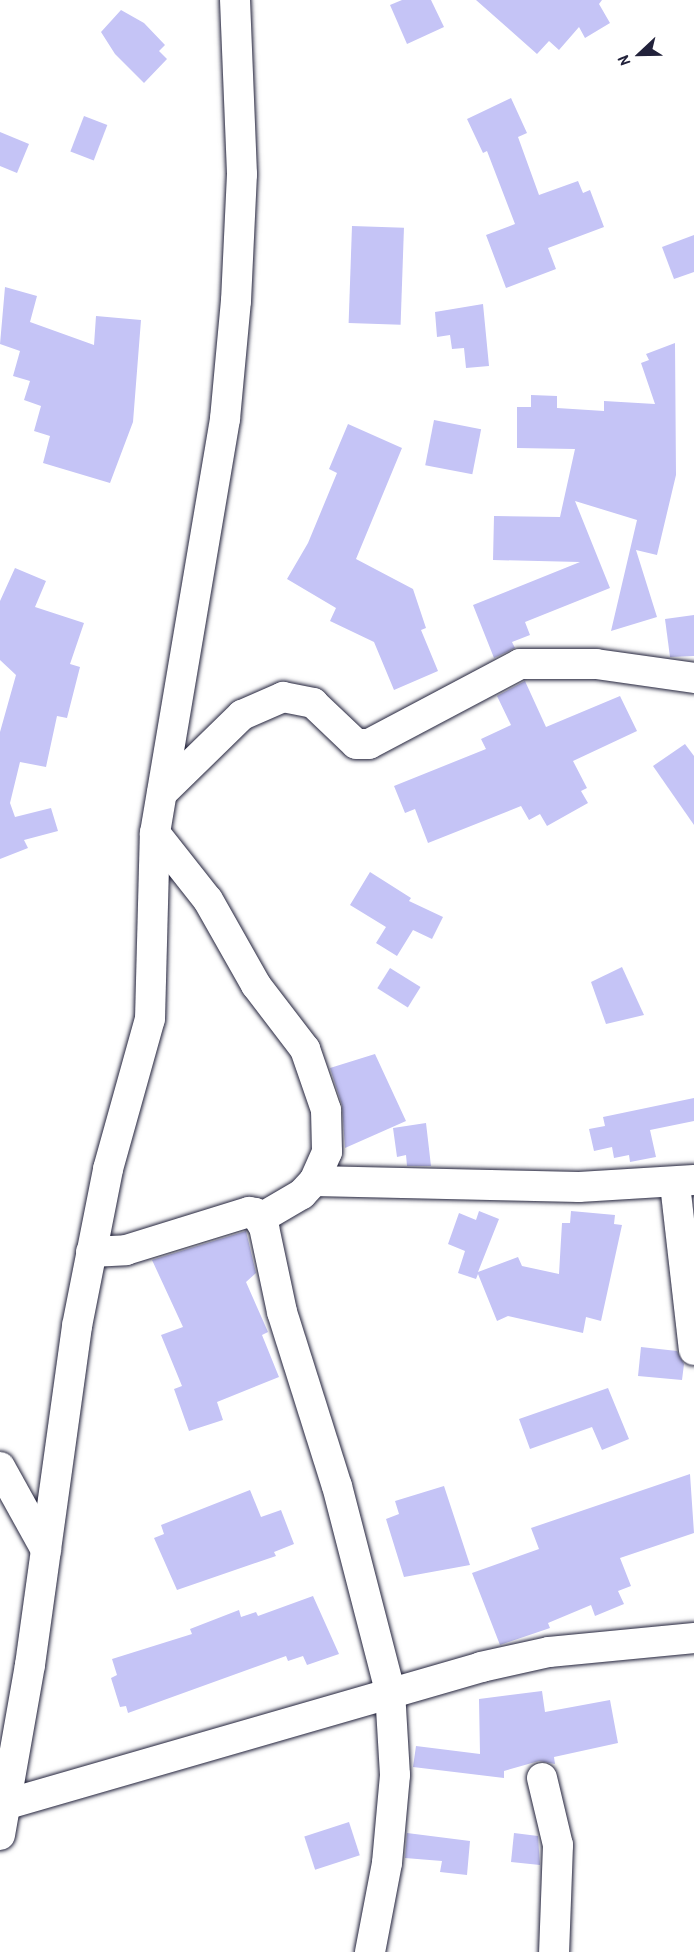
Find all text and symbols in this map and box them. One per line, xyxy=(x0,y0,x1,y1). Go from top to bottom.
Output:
north arrow xyxy=(610,24,670,84)
text: N xyxy=(612,53,635,69)

